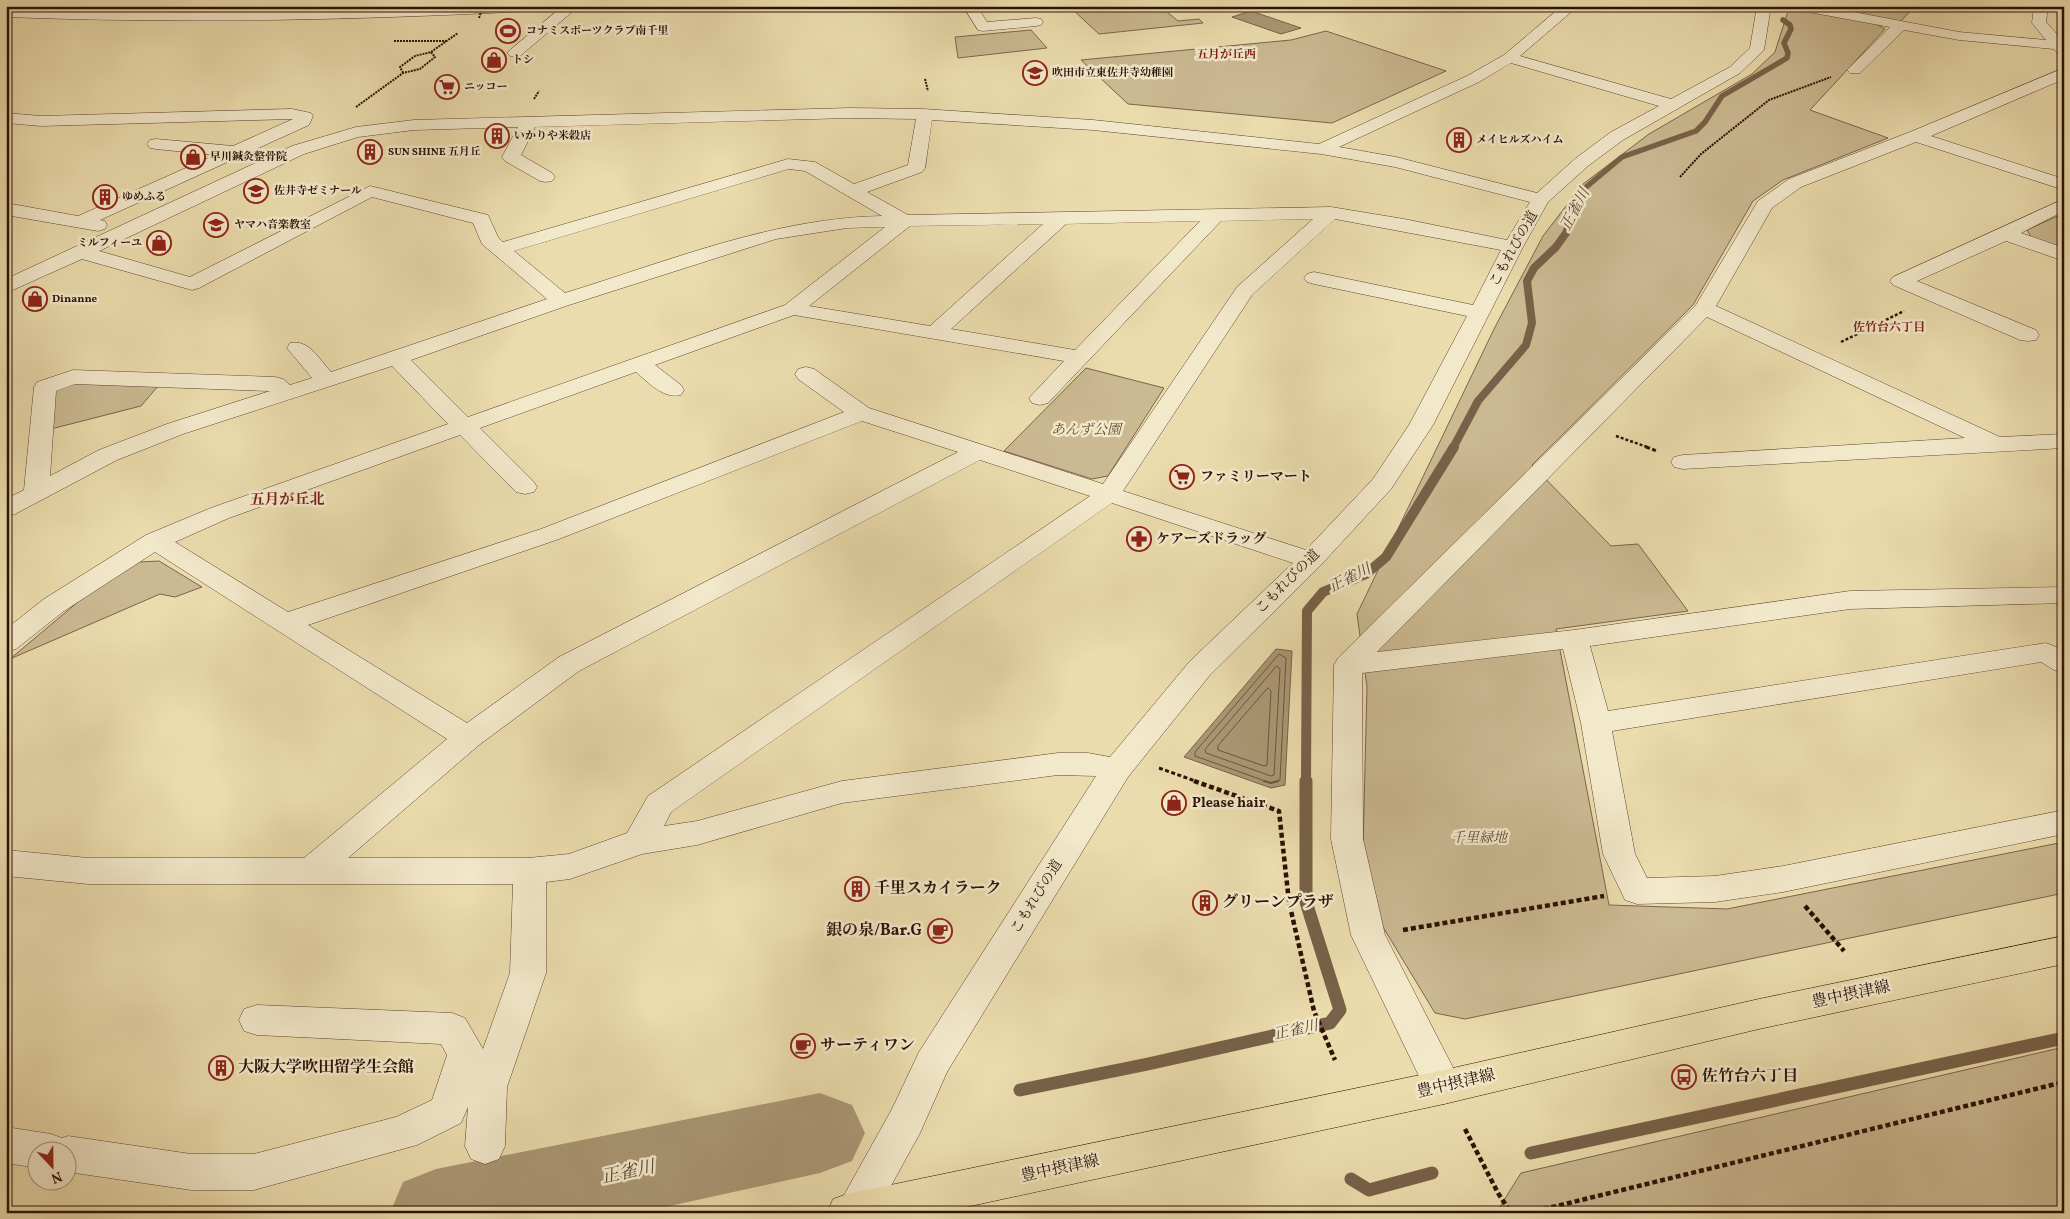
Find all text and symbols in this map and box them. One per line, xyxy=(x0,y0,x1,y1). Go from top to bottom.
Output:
sports icon: コナミスポーツクラブ南千里 xyxy=(495,18,521,44)
place label: コナミスポーツクラブ南千里 xyxy=(526,24,668,39)
shop icon: トシ xyxy=(481,47,507,73)
district label: 五月が丘西 xyxy=(1196,47,1256,63)
place label: トシ xyxy=(512,53,534,68)
school or university icon: 吹田市立東佐井寺幼稚園 xyxy=(1022,60,1048,86)
place label: 吹田市立東佐井寺幼稚園 xyxy=(1052,66,1173,81)
supermarket icon: ニッコー xyxy=(434,74,460,100)
place label: ニッコー xyxy=(464,80,508,95)
building icon: いかりや米穀店 xyxy=(484,123,510,149)
building icon: メイヒルズハイム xyxy=(1446,127,1472,153)
place label: いかりや米穀店 xyxy=(514,129,591,144)
place label: メイヒルズハイム xyxy=(1476,133,1563,148)
building icon: SUN SHINE 五月丘 xyxy=(357,139,383,165)
shop icon: 早川鍼灸整骨院 xyxy=(180,144,206,170)
place label: SUN SHINE 五月丘 xyxy=(388,145,481,160)
place label: 早川鍼灸整骨院 xyxy=(210,150,287,165)
school or university icon: 佐井寺ゼミナール xyxy=(243,178,269,204)
water label: 正雀川 xyxy=(1556,183,1597,235)
building icon: ゆめふる xyxy=(92,184,118,210)
place label: 佐井寺ゼミナール xyxy=(274,184,362,199)
place label: ゆめふる xyxy=(122,190,166,205)
street label: こもれびの道 xyxy=(1485,208,1543,290)
school or university icon: ヤマハ音楽教室 xyxy=(203,212,229,238)
place label: ヤマハ音楽教室 xyxy=(234,218,311,233)
shop icon: ミルフィーユ xyxy=(146,230,172,256)
place label: ミルフィーユ xyxy=(77,236,142,251)
shop icon: Dinanne xyxy=(22,286,48,312)
place label: Dinanne xyxy=(52,292,98,307)
district label: 佐竹台六丁目 xyxy=(1853,320,1925,336)
park label: あんず公園 xyxy=(1051,421,1123,440)
supermarket icon: ファミリーマート xyxy=(1169,464,1195,490)
place label: ファミリーマート xyxy=(1200,468,1312,487)
district label: 五月が丘北 xyxy=(249,490,325,511)
pharmacy icon: ケアーズドラッグ xyxy=(1126,526,1152,552)
place label: ケアーズドラッグ xyxy=(1156,530,1267,549)
street label: こもれびの道 xyxy=(1252,546,1324,618)
water label: 正雀川 xyxy=(1325,559,1377,599)
shop icon: Please hair xyxy=(1161,790,1187,816)
place label: Please hair xyxy=(1192,794,1266,813)
park label: 千里緑地 xyxy=(1451,829,1509,848)
street label: こもれびの道 xyxy=(1007,856,1067,938)
building icon: 千里スカイラーク xyxy=(844,876,870,902)
place label: 千里スカイラーク xyxy=(874,878,1002,900)
building icon: グリーンプラザ xyxy=(1192,890,1218,916)
place label: グリーンプラザ xyxy=(1222,892,1334,914)
cafe icon: 銀の泉/Bar.G xyxy=(927,918,953,944)
place label: 銀の泉/Bar.G xyxy=(826,920,922,942)
street label: 豊中摂津線 xyxy=(1810,976,1892,1014)
water label: 正雀川 xyxy=(1272,1016,1322,1046)
cafe icon: サーティワン xyxy=(790,1033,816,1059)
place label: サーティワン xyxy=(820,1035,915,1057)
building icon: 大阪大学吹田留学生会館 xyxy=(208,1055,234,1081)
place label: 大阪大学吹田留学生会館 xyxy=(238,1057,414,1079)
street label: 豊中摂津線 xyxy=(1415,1064,1497,1104)
bus stop icon: 佐竹台六丁目 xyxy=(1671,1064,1697,1090)
place label: 佐竹台六丁目 xyxy=(1702,1066,1798,1088)
north arrow xyxy=(28,1142,78,1192)
street label: 豊中摂津線 xyxy=(1019,1150,1101,1188)
water label: 正雀川 xyxy=(599,1155,659,1191)
text: N xyxy=(48,1166,65,1187)

